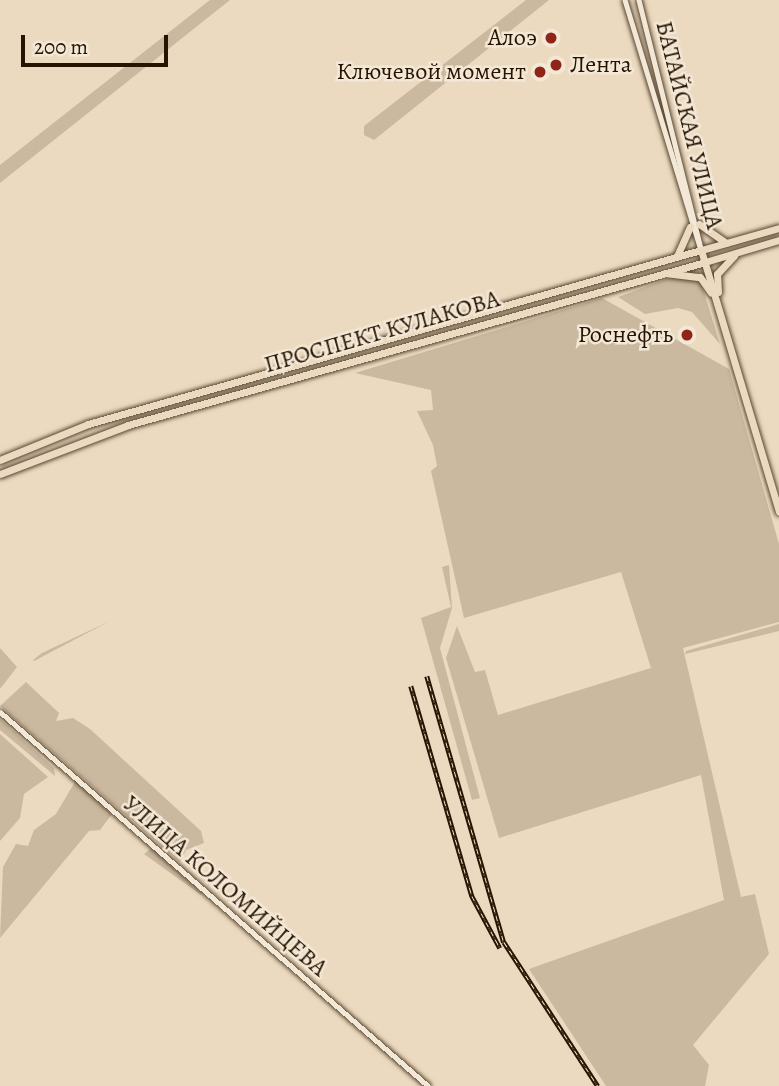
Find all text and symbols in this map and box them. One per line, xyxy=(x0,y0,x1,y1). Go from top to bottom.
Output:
street label: БАТАЙСКАЯ УЛИЦА xyxy=(649,18,729,232)
scale bar xyxy=(24,21,172,65)
place label: Алоэ xyxy=(488,24,537,52)
marker: Алоэ xyxy=(543,30,559,46)
text: 200 m xyxy=(34,33,88,61)
place label: Лента xyxy=(570,51,632,79)
marker: Лента xyxy=(548,57,564,73)
place label: Ключевой момент xyxy=(336,58,526,86)
marker: Ключевой момент xyxy=(532,64,548,80)
street label: ПРОСПЕКТ КУЛАКОВА xyxy=(261,285,503,379)
place label: Роснефть xyxy=(578,321,673,349)
marker: Роснефть xyxy=(679,327,695,343)
street label: УЛИЦА КОЛОМИЙЦЕВА xyxy=(117,789,333,983)

